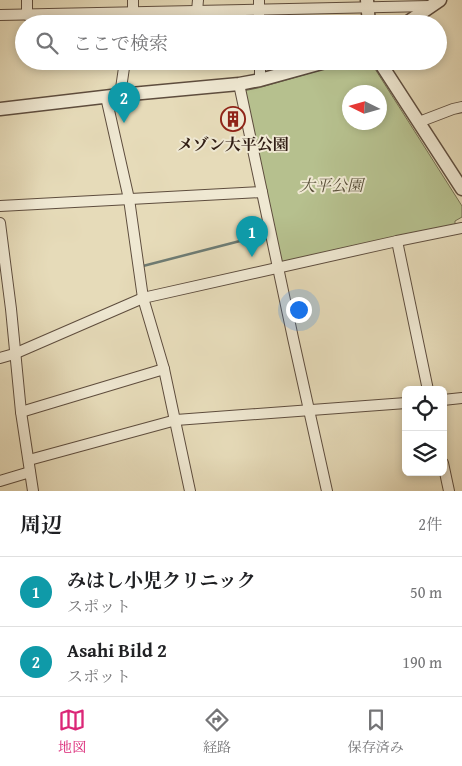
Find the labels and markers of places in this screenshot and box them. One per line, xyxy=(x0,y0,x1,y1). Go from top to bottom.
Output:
pin: 2 xyxy=(108,82,140,123)
building icon: メゾン大平公園 xyxy=(220,106,246,132)
place label: メゾン大平公園 xyxy=(177,132,289,156)
pin: 1 xyxy=(236,216,268,257)

